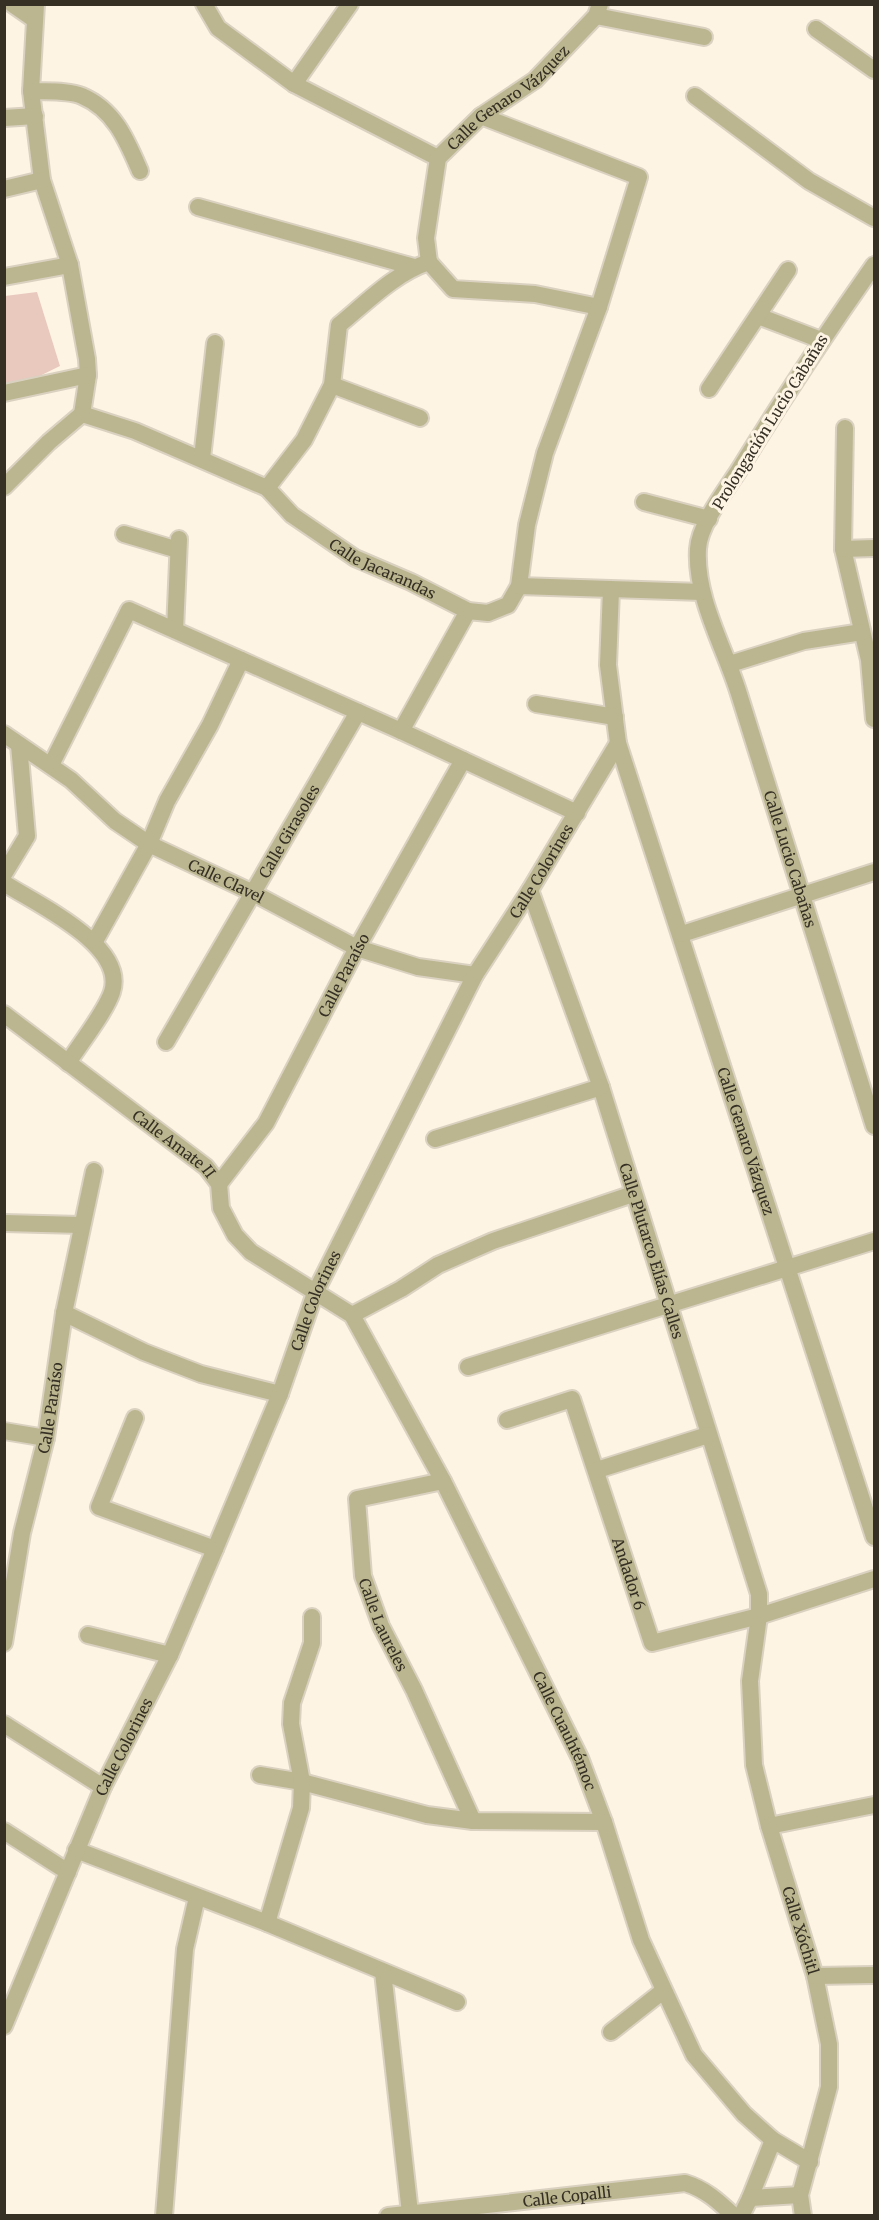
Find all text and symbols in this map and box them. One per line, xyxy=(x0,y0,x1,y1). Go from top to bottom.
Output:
street label: Calle Genaro Vázquez xyxy=(443,41,573,154)
street label: Prolongación Lucio Cabañas xyxy=(708,331,832,513)
street label: Calle Jacarandas xyxy=(326,534,439,603)
street label: Calle Girasoles xyxy=(254,781,323,881)
street label: Calle Lucio Cabañas xyxy=(760,788,821,930)
street label: Calle Colorines xyxy=(505,820,577,922)
street label: Calle Clavel xyxy=(185,854,268,907)
street label: Calle Paraíso xyxy=(313,929,373,1020)
street label: Calle Genaro Vázquez xyxy=(714,1065,779,1217)
street label: Calle Amate II xyxy=(129,1105,220,1181)
street label: Calle Plutarco Elías Calles xyxy=(616,1161,688,1341)
street label: Calle Colorines xyxy=(286,1247,345,1353)
street label: Calle Paraíso xyxy=(33,1361,66,1455)
street label: Andador 6 xyxy=(608,1534,650,1612)
street label: Calle Laureles xyxy=(355,1576,412,1675)
street label: Calle Cuauhtémoc xyxy=(529,1668,601,1793)
street label: Calle Colorines xyxy=(91,1694,156,1798)
street label: Calle Xóchitl xyxy=(779,1884,823,1977)
street label: Calle Copalli xyxy=(522,2182,612,2210)

